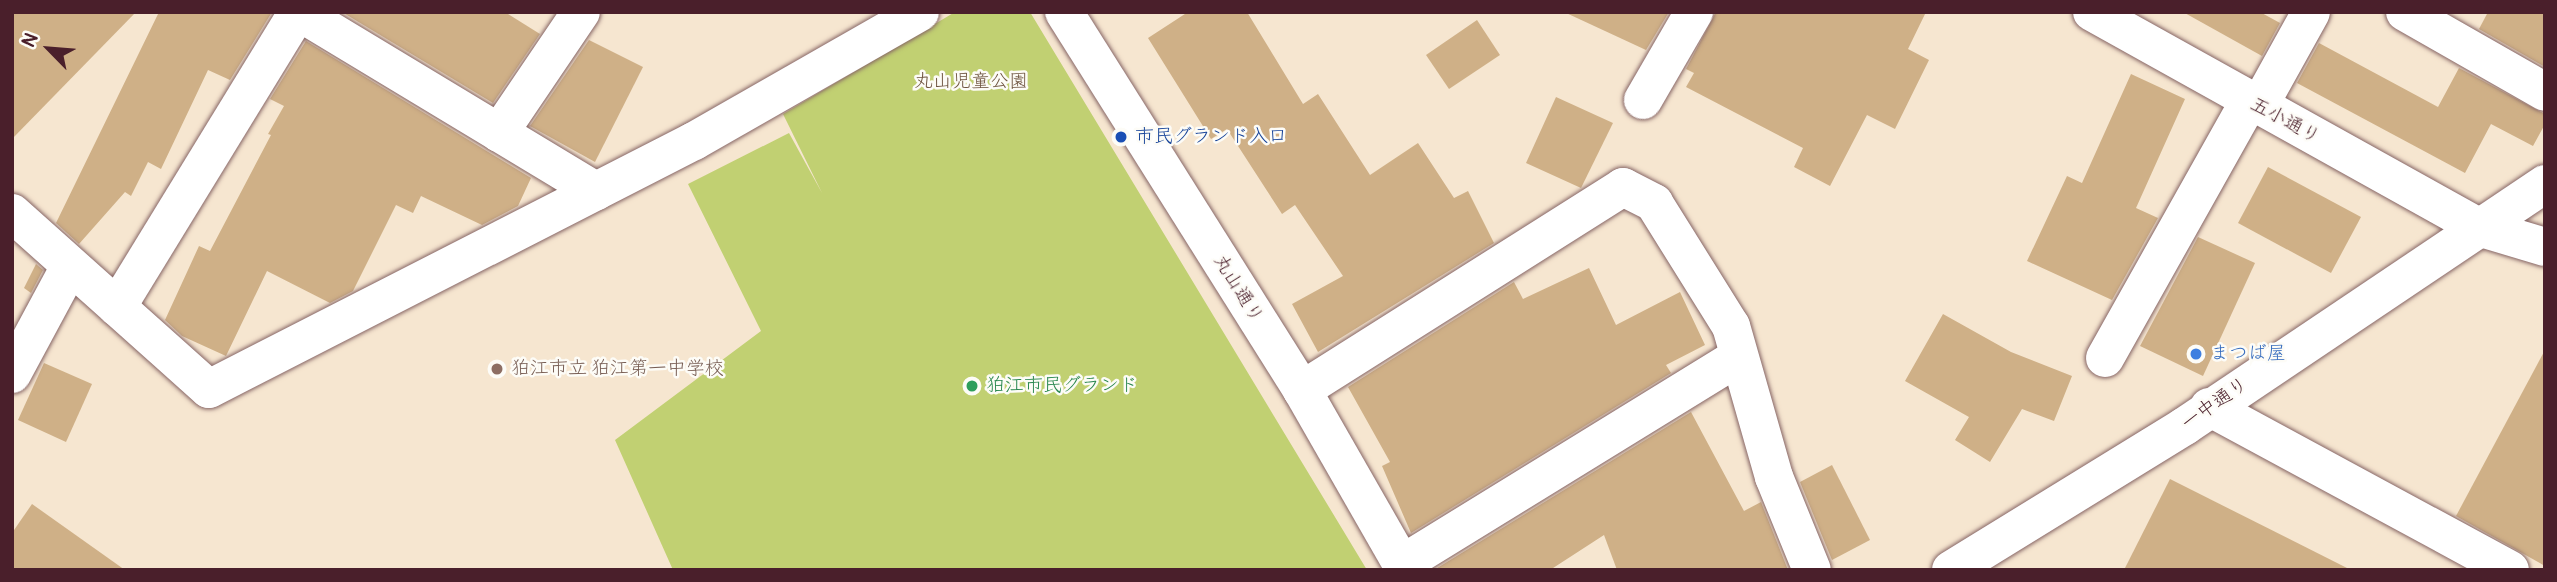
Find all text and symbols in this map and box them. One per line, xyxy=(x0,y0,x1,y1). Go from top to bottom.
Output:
north arrow xyxy=(14,14,84,84)
text: N xyxy=(16,29,44,51)
park label: 丸山児童公園 xyxy=(914,71,1028,93)
street label: 五小通り xyxy=(2246,93,2324,149)
place label: 市民グランド入口 xyxy=(1135,126,1287,148)
marker: 市民グランド入口 xyxy=(1113,129,1129,145)
street label: 丸山通り xyxy=(1208,251,1268,327)
place label: まつば屋 xyxy=(2210,343,2286,365)
marker: まつば屋 xyxy=(2188,346,2204,362)
place label: 狛江市立 狛江第一中学校 xyxy=(511,358,724,380)
marker: 狛江市立 狛江第一中学校 xyxy=(489,361,505,377)
street label: 一中通り xyxy=(2177,373,2253,435)
place label: 狛江市民グランド xyxy=(986,375,1138,397)
marker: 狛江市民グランド xyxy=(964,378,980,394)

